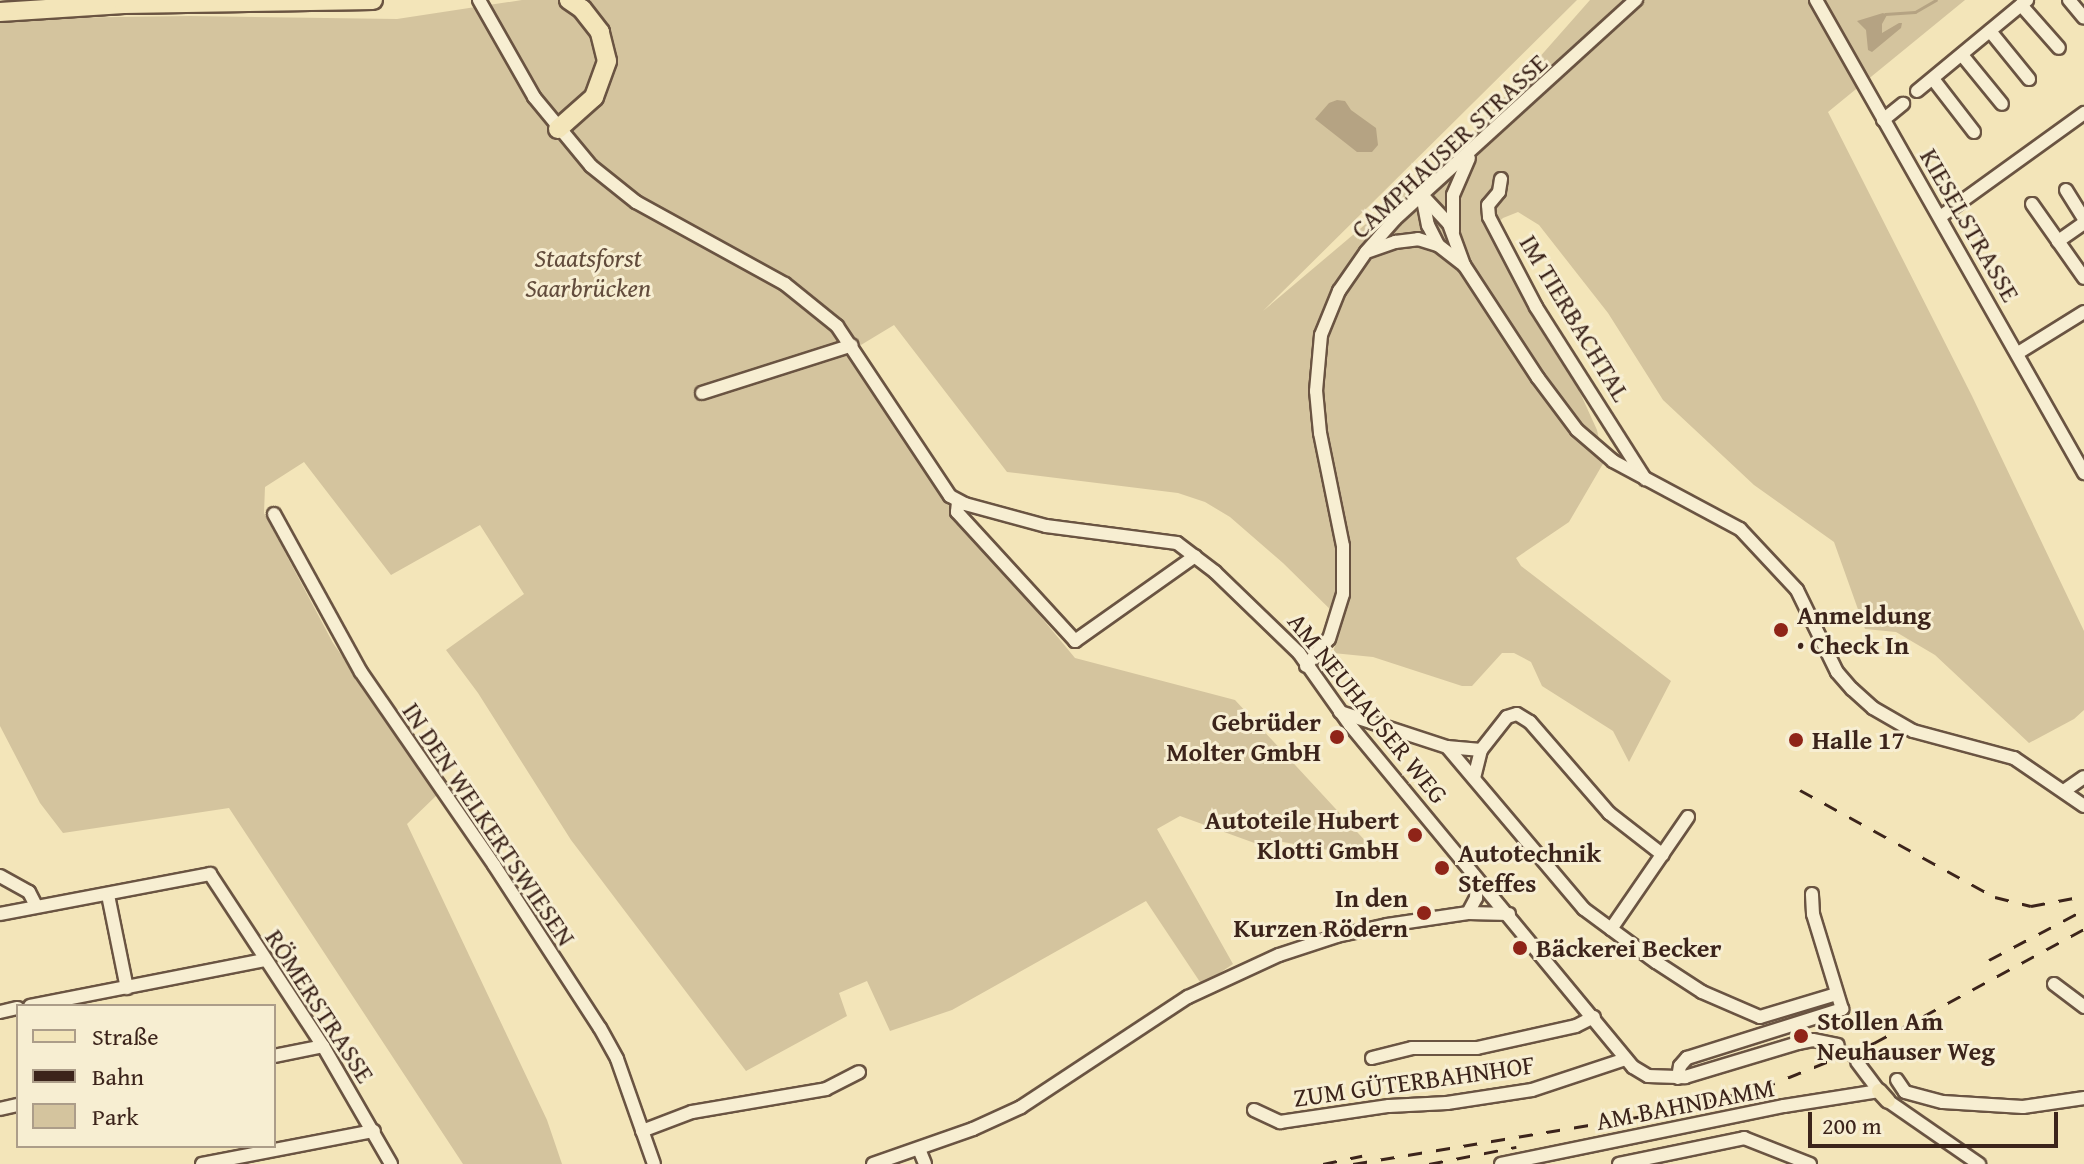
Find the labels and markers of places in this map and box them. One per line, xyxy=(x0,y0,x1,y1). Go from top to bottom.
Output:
place label: Anmeldung • Check In xyxy=(1797,599,1931,660)
marker: Anmeldung • Check In xyxy=(1772,621,1790,639)
place label: Gebrüder Molter GmbH xyxy=(1166,706,1321,768)
place label: Halle 17 xyxy=(1812,724,1905,756)
marker: Gebrüder Molter GmbH xyxy=(1328,728,1346,746)
marker: Halle 17 xyxy=(1787,731,1805,749)
place label: Autoteile Hubert Klotti GmbH xyxy=(1205,804,1399,866)
marker: Autoteile Hubert Klotti GmbH xyxy=(1406,826,1424,844)
place label: Autotechnik Steffes xyxy=(1458,837,1601,898)
marker: Autotechnik Steffes xyxy=(1433,859,1451,877)
place label: In den Kurzen Rödern xyxy=(1234,882,1408,944)
marker: In den Kurzen Rödern xyxy=(1415,904,1433,922)
place label: Bäckerei Becker xyxy=(1536,932,1722,964)
marker: Bäckerei Becker xyxy=(1511,939,1529,957)
place label: Stollen Am Neuhauser Weg xyxy=(1817,1005,1995,1066)
marker: Stollen Am Neuhauser Weg xyxy=(1792,1027,1810,1045)

